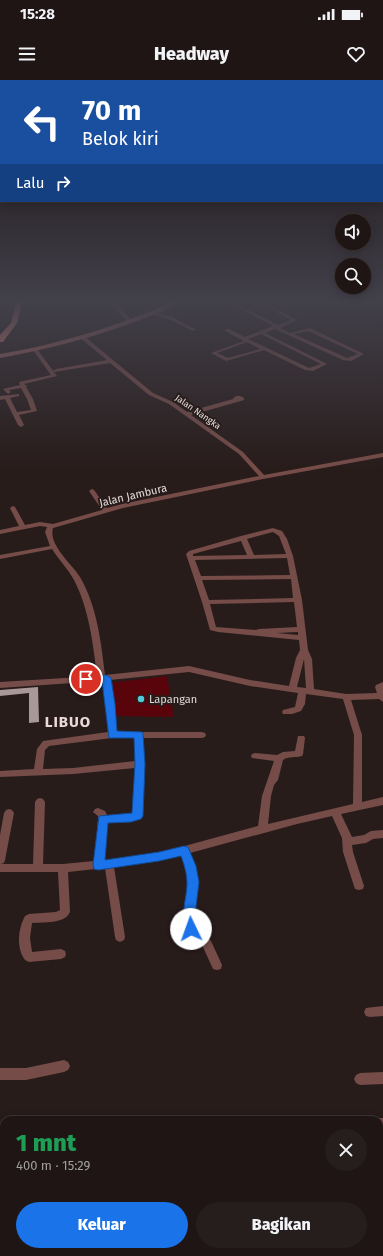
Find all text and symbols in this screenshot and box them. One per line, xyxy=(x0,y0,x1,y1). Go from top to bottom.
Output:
text: 15:28 xyxy=(20,5,55,23)
icon: menu xyxy=(16,43,38,65)
text: Headway xyxy=(154,43,229,65)
icon: heart xyxy=(345,43,367,65)
text: 70 m xyxy=(82,94,141,127)
icon: left xyxy=(16,96,68,148)
text: Belok kiri xyxy=(82,128,159,150)
icon: right xyxy=(52,172,74,194)
text: Lalu xyxy=(16,174,44,192)
map controls xyxy=(335,214,371,294)
button: sound xyxy=(335,214,371,250)
button: search xyxy=(335,258,371,294)
street label: Jalan Nangka xyxy=(173,393,223,431)
street label: Jalan Jambura xyxy=(98,481,168,510)
pin xyxy=(69,662,103,696)
icon: arrive xyxy=(75,668,97,690)
place label: Lapangan xyxy=(149,693,197,706)
marker: Lapangan xyxy=(136,694,146,704)
district label: LIBUO xyxy=(45,713,91,731)
position arrow xyxy=(170,908,212,950)
text: 1 mnt xyxy=(16,1129,76,1157)
button: close xyxy=(325,1129,367,1171)
text: 400 m · 15:29 xyxy=(16,1158,90,1173)
button: Keluar xyxy=(16,1202,188,1248)
button: Bagikan xyxy=(196,1202,367,1248)

